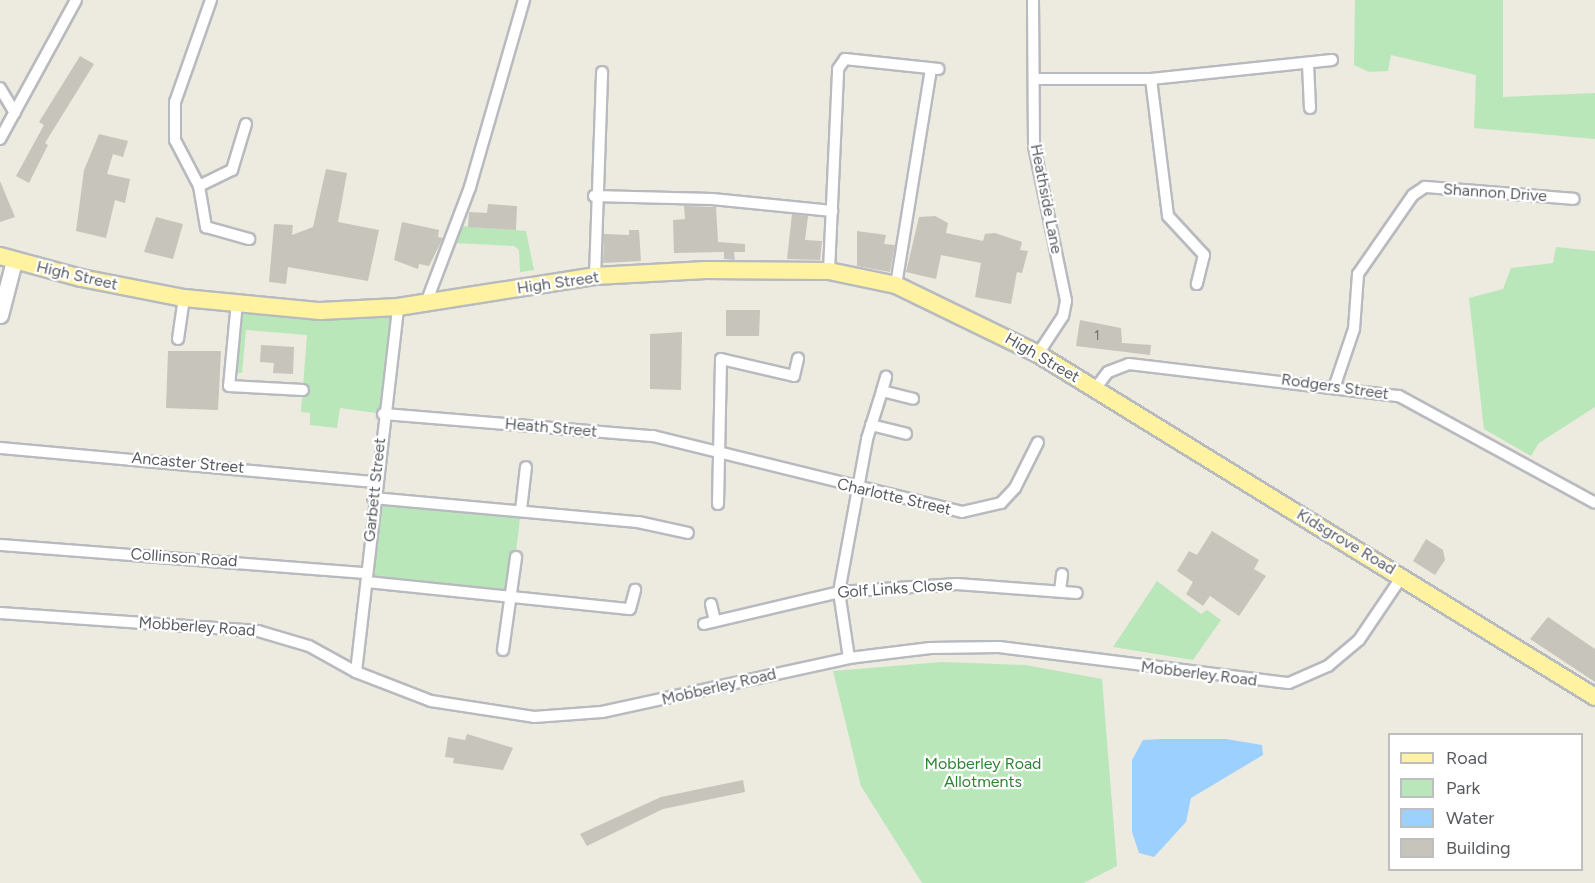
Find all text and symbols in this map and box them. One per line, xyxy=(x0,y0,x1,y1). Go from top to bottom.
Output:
street label: Heathside Lane xyxy=(1026,143,1066,255)
street label: Shannon Drive xyxy=(1442,180,1548,206)
street label: High Street xyxy=(35,257,119,295)
street label: High Street xyxy=(516,268,600,298)
house number: 1 xyxy=(1094,328,1100,344)
street label: High Street xyxy=(1001,329,1083,387)
street label: Rodgers Street xyxy=(1280,370,1390,404)
street label: Heath Street xyxy=(504,414,598,442)
street label: Garbett Street xyxy=(360,437,390,543)
street label: Ancaster Street xyxy=(131,449,245,477)
street label: Charlotte Street xyxy=(835,475,953,519)
street label: Kidsgrove Road xyxy=(1293,505,1399,579)
street label: Collinson Road xyxy=(130,545,238,571)
street label: Golf Links Close xyxy=(837,575,953,603)
street label: Mobberley Road xyxy=(138,613,256,641)
street label: Mobberley Road xyxy=(1140,657,1258,691)
street label: Mobberley Road xyxy=(660,664,778,710)
legend xyxy=(1388,733,1583,871)
text: Road xyxy=(1446,747,1487,769)
park label: Mobberley Road Allotments xyxy=(925,754,1041,792)
text: Park xyxy=(1446,777,1480,799)
text: Water xyxy=(1446,807,1494,829)
text: Building xyxy=(1446,837,1511,859)

